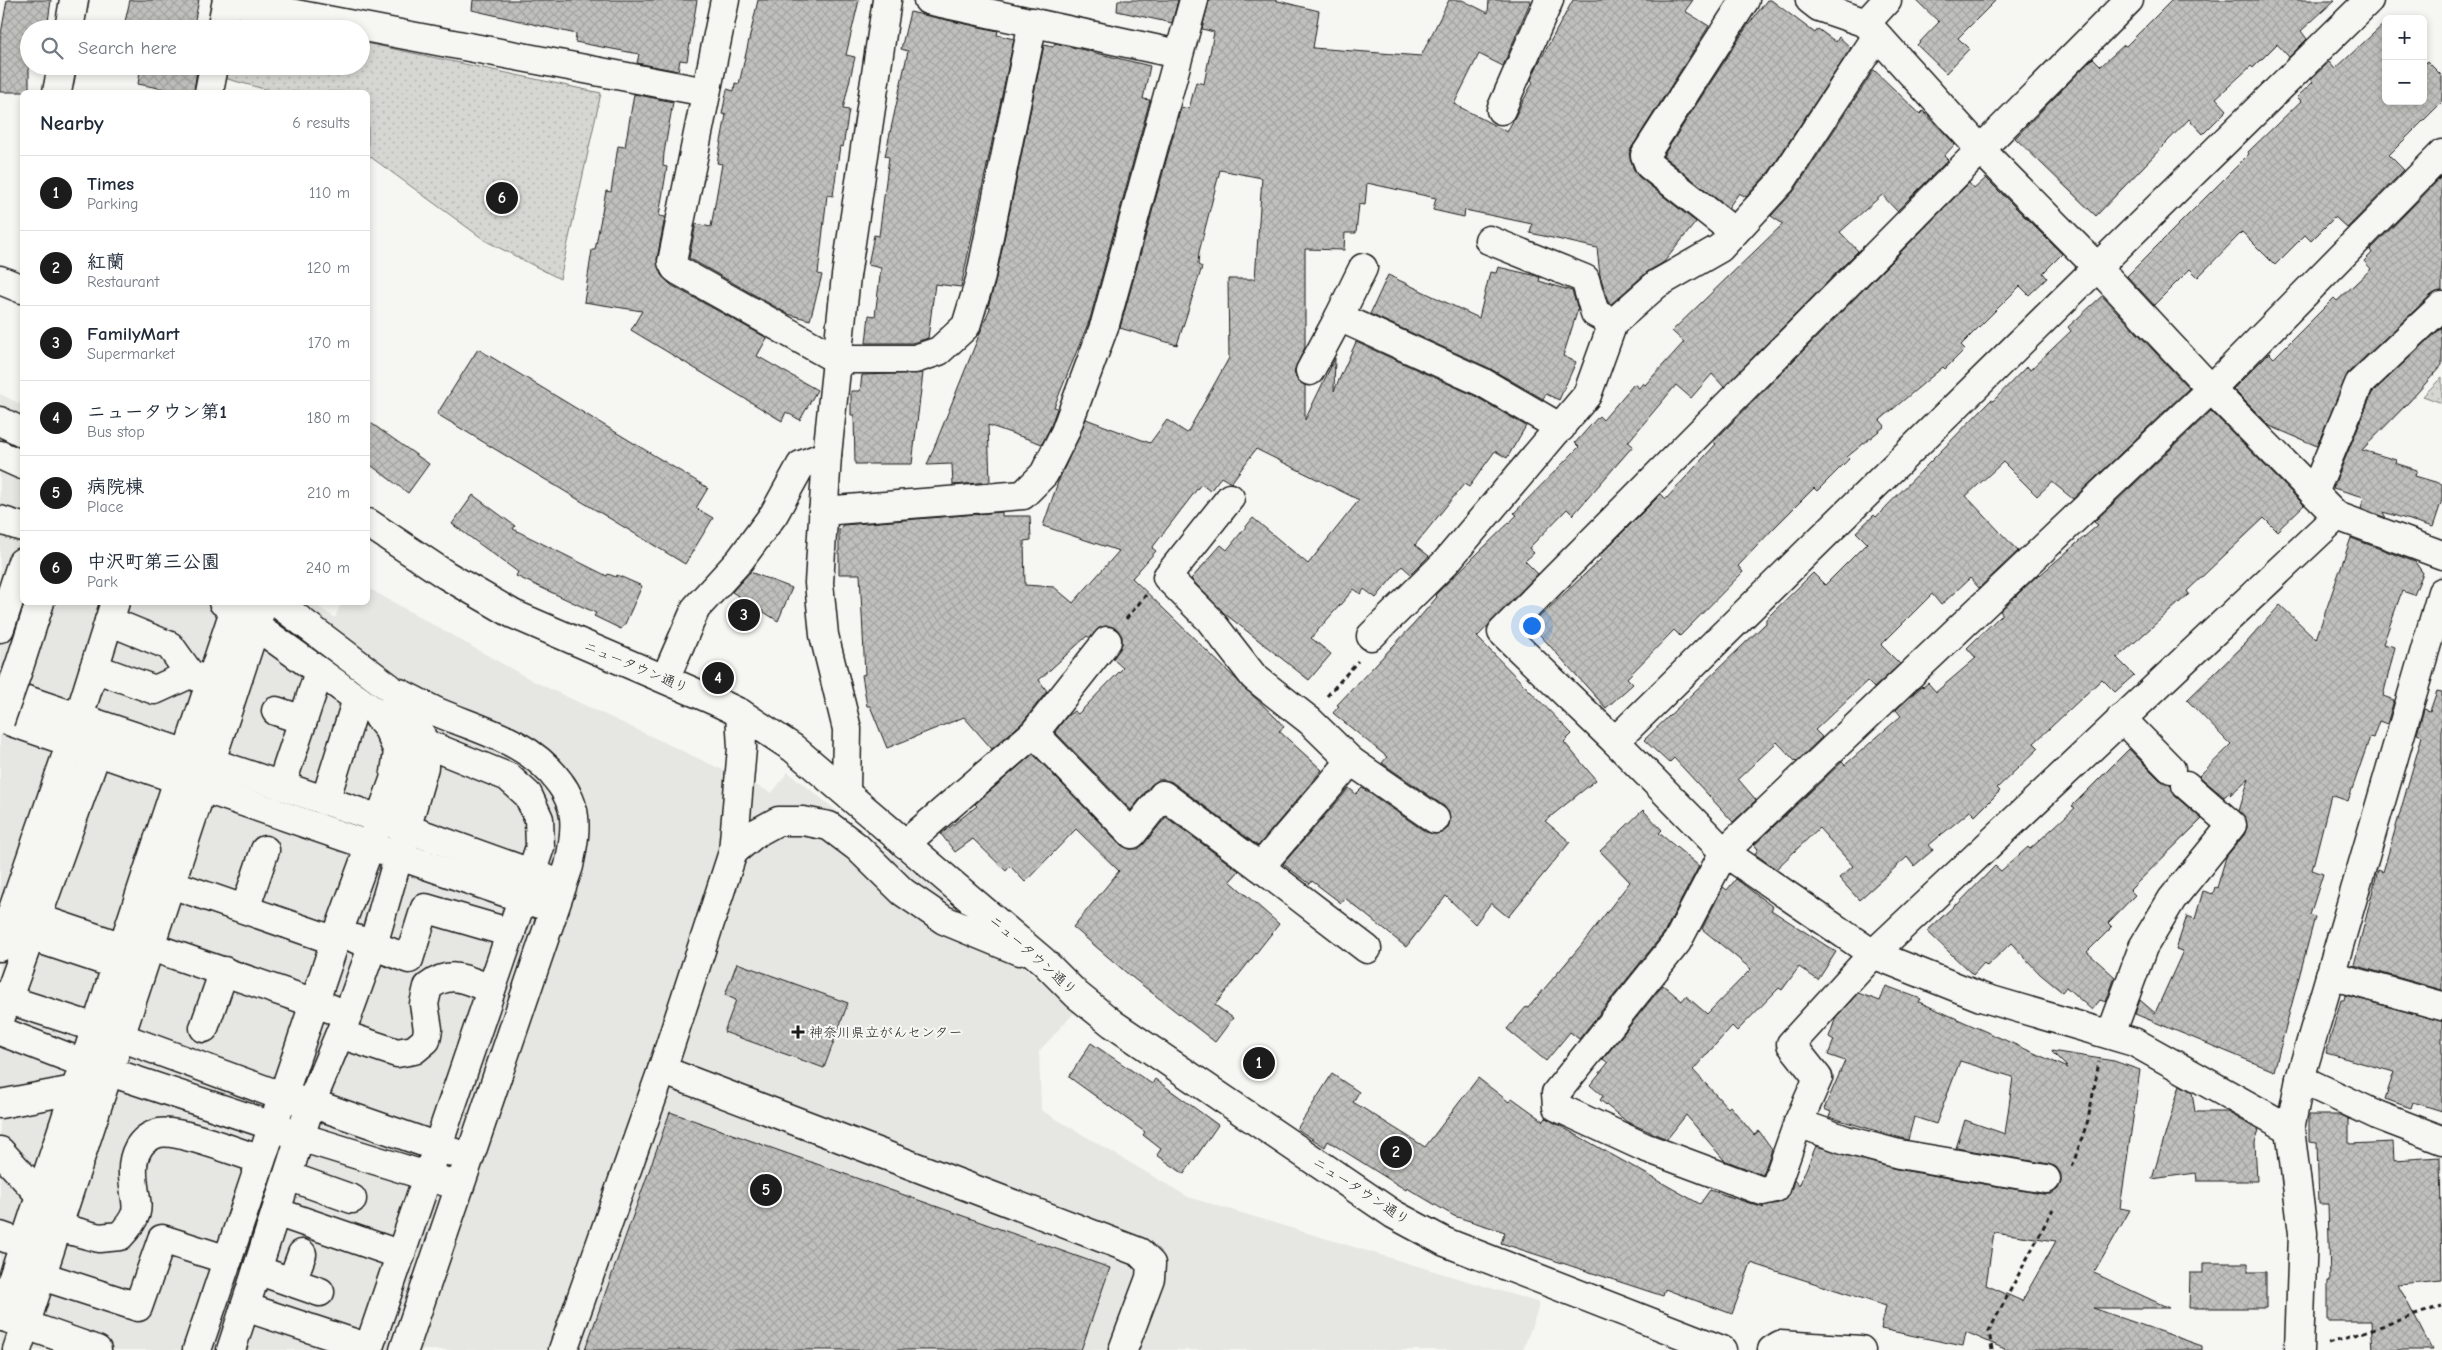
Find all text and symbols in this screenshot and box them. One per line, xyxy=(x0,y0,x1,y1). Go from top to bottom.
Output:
map controls xyxy=(2382,15,2427,105)
button: + xyxy=(2382,15,2427,60)
search box xyxy=(20,20,370,75)
icon: search xyxy=(38,34,66,62)
text: Search here xyxy=(78,37,177,59)
button: − xyxy=(2382,60,2427,105)
text: Nearby xyxy=(40,111,104,135)
text: 6 results xyxy=(292,114,350,132)
text: Times xyxy=(87,173,134,195)
pin: 6 xyxy=(486,179,518,217)
text: 1 xyxy=(53,184,59,202)
text: 110 m xyxy=(309,184,350,202)
text: Parking xyxy=(87,195,139,213)
text: 紅蘭 xyxy=(87,251,125,273)
text: 2 xyxy=(52,259,60,277)
text: 120 m xyxy=(307,259,350,277)
text: Restaurant xyxy=(87,273,159,291)
text: FamilyMart xyxy=(87,323,179,345)
text: 3 xyxy=(52,334,60,352)
text: 170 m xyxy=(308,334,350,352)
text: Supermarket xyxy=(87,345,175,363)
text: ニュータウン第1 xyxy=(87,401,227,423)
text: 4 xyxy=(52,409,60,427)
text: 180 m xyxy=(307,409,350,427)
text: Bus stop xyxy=(87,423,145,441)
text: 病院棟 xyxy=(87,476,144,498)
text: 5 xyxy=(52,484,60,502)
text: 210 m xyxy=(307,484,350,502)
text: Place xyxy=(87,498,123,516)
text: 中沢町第三公園 xyxy=(87,551,220,573)
text: 6 xyxy=(52,559,60,577)
text: 240 m xyxy=(306,559,350,577)
text: Park xyxy=(87,573,118,591)
pin: 3 xyxy=(728,596,760,634)
your location xyxy=(1519,613,1545,639)
street label: ニュータウン通り xyxy=(581,637,691,697)
pin: 4 xyxy=(702,659,734,697)
street label: ニュータウン通り xyxy=(986,911,1080,999)
place label: 神奈川県立がんセンター xyxy=(809,1024,962,1041)
marker: 神奈川県立がんセンター xyxy=(791,1025,805,1039)
pin: 1 xyxy=(1243,1044,1275,1082)
pin: 2 xyxy=(1380,1133,1412,1171)
street label: ニュータウン通り xyxy=(1310,1153,1412,1229)
pin: 5 xyxy=(750,1171,782,1209)

